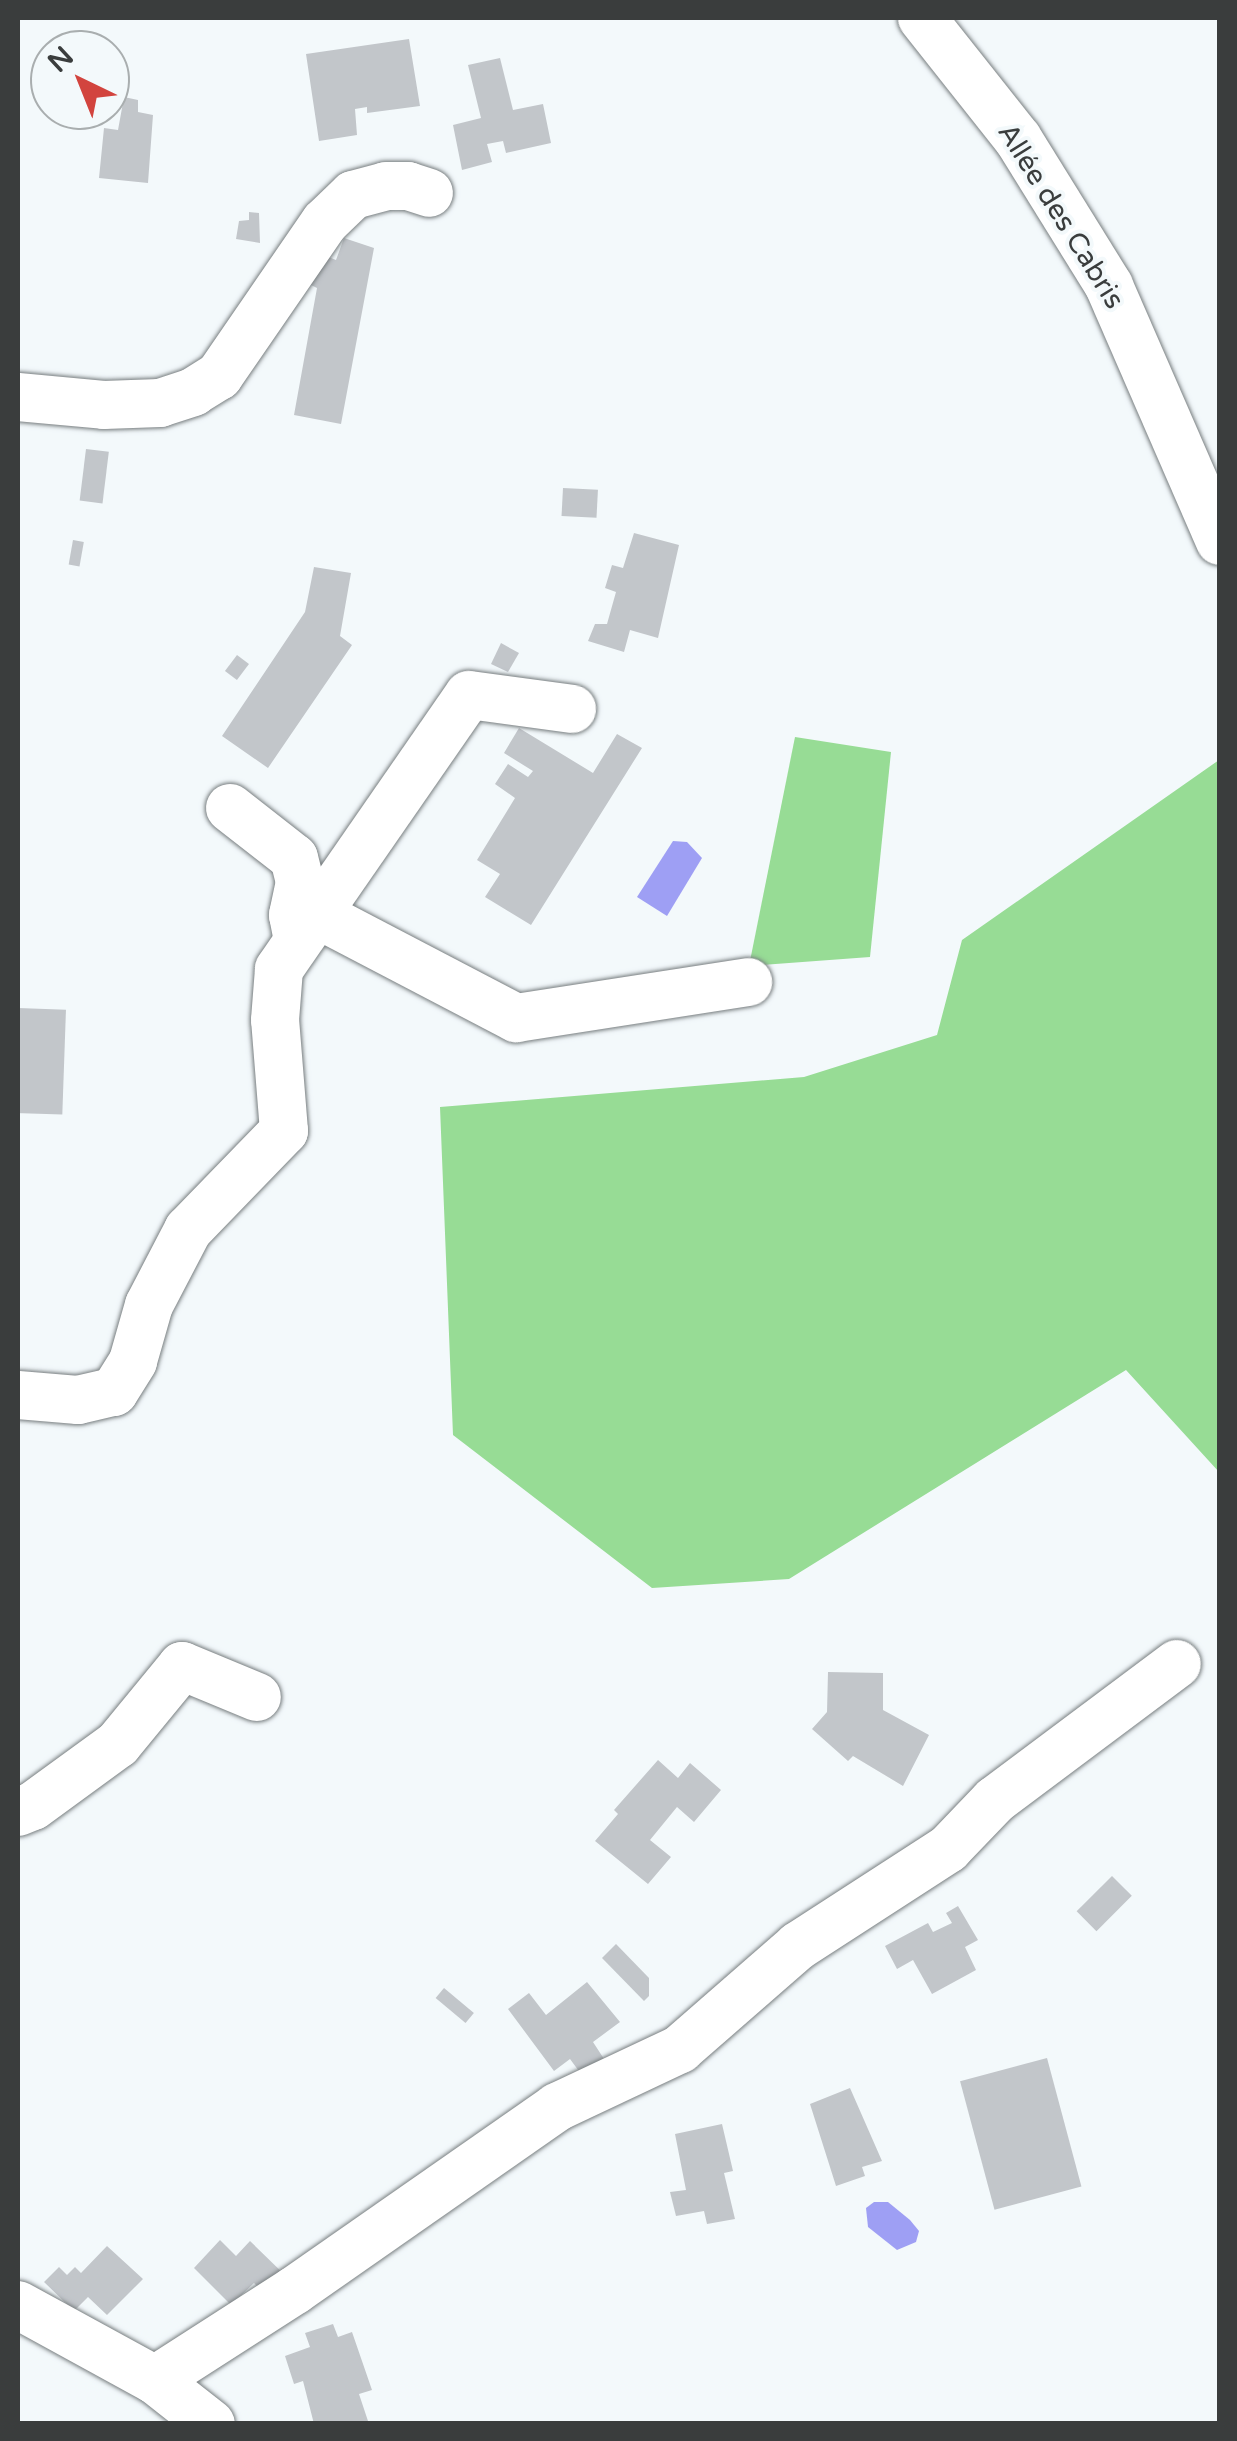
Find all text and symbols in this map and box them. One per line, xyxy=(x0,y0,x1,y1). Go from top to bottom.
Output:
north arrow xyxy=(30,30,130,130)
text: N xyxy=(41,39,81,80)
street label: Allée des Cabris xyxy=(991,117,1131,315)

